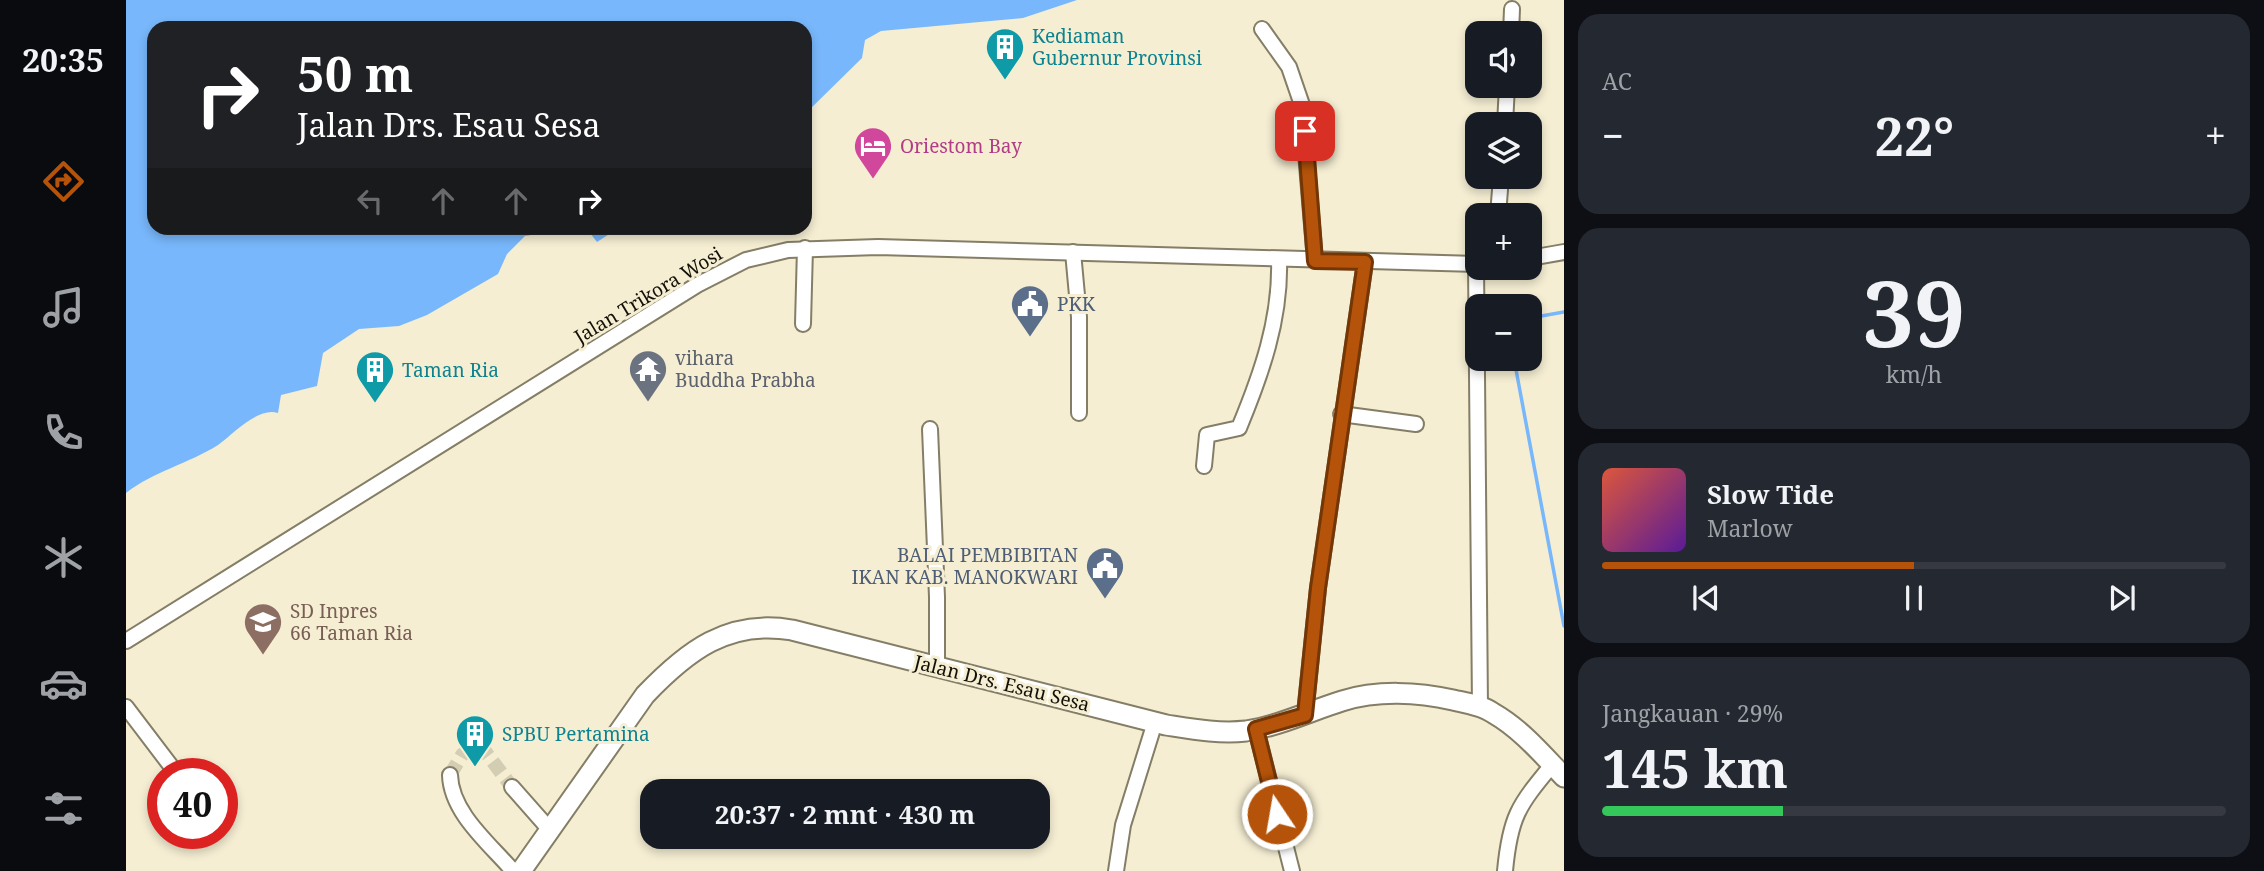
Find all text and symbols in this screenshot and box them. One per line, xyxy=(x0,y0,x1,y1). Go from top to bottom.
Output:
map controls xyxy=(1465,21,1542,371)
button: sound xyxy=(1465,21,1542,98)
place label: Kediaman Gubernur Provinsi xyxy=(1032,23,1202,71)
building icon: Kediaman Gubernur Provinsi xyxy=(984,26,1026,81)
text: 20:35 xyxy=(22,38,104,81)
text: 50 m xyxy=(297,40,413,106)
icon: right xyxy=(182,49,273,140)
text: AC xyxy=(1602,65,1632,97)
text: 22° xyxy=(1875,100,1954,171)
pin xyxy=(1275,101,1335,161)
text: Jalan Drs. Esau Sesa xyxy=(297,103,600,146)
text: − xyxy=(1602,109,1624,161)
text: + xyxy=(2205,109,2226,161)
icon: arrive xyxy=(1286,112,1324,150)
button: layers xyxy=(1465,112,1542,189)
hotel icon: Oriestom Bay xyxy=(852,125,894,180)
place label: Oriestom Bay xyxy=(900,133,1022,159)
icon: directions xyxy=(39,157,88,206)
icon: left xyxy=(351,182,389,220)
icon: ahead xyxy=(424,182,462,220)
icon: ahead xyxy=(497,182,535,220)
icon: right xyxy=(570,182,608,220)
button: + xyxy=(1465,203,1542,280)
street label: Jalan Trikora Wosi xyxy=(568,241,727,350)
text: 39 xyxy=(1863,250,1965,374)
icon: music xyxy=(39,283,88,332)
public building icon: PKK xyxy=(1009,283,1051,338)
place label: PKK xyxy=(1057,291,1096,317)
button: − xyxy=(1465,294,1542,371)
place label: vihara Buddha Prabha xyxy=(675,345,816,393)
temple icon: vihara Buddha Prabha xyxy=(627,348,669,403)
building icon: Taman Ria xyxy=(354,349,396,404)
place label: Taman Ria xyxy=(402,357,499,383)
text: km/h xyxy=(1886,358,1942,390)
icon: phone xyxy=(39,408,88,457)
text: Slow Tide xyxy=(1707,476,1834,512)
text: Marlow xyxy=(1707,512,1793,544)
icon: climate xyxy=(39,533,88,582)
place label: BALAI PEMBIBITAN IKAN KAB. MANOKWARI xyxy=(852,542,1078,590)
public building icon: BALAI PEMBIBITAN IKAN KAB. MANOKWARI xyxy=(1084,545,1126,600)
icon: previous xyxy=(1687,579,1725,617)
icon: pause xyxy=(1895,579,1933,617)
icon: next xyxy=(2103,579,2141,617)
place label: SD Inpres 66 Taman Ria xyxy=(290,598,413,646)
school or university icon: SD Inpres 66 Taman Ria xyxy=(242,601,284,656)
street label: Jalan Drs. Esau Sesa xyxy=(910,648,1093,717)
icon: car xyxy=(39,659,88,708)
text: Jangkauan · 29% xyxy=(1602,697,1783,729)
building icon: SPBU Pertamina xyxy=(454,713,496,768)
place label: SPBU Pertamina xyxy=(502,721,650,747)
text: 145 km xyxy=(1602,732,1788,803)
speed limit sign: 40 xyxy=(147,758,238,849)
position arrow xyxy=(1240,777,1314,851)
icon: filters xyxy=(39,784,88,833)
text: 20:37 · 2 mnt · 430 m xyxy=(715,796,975,832)

